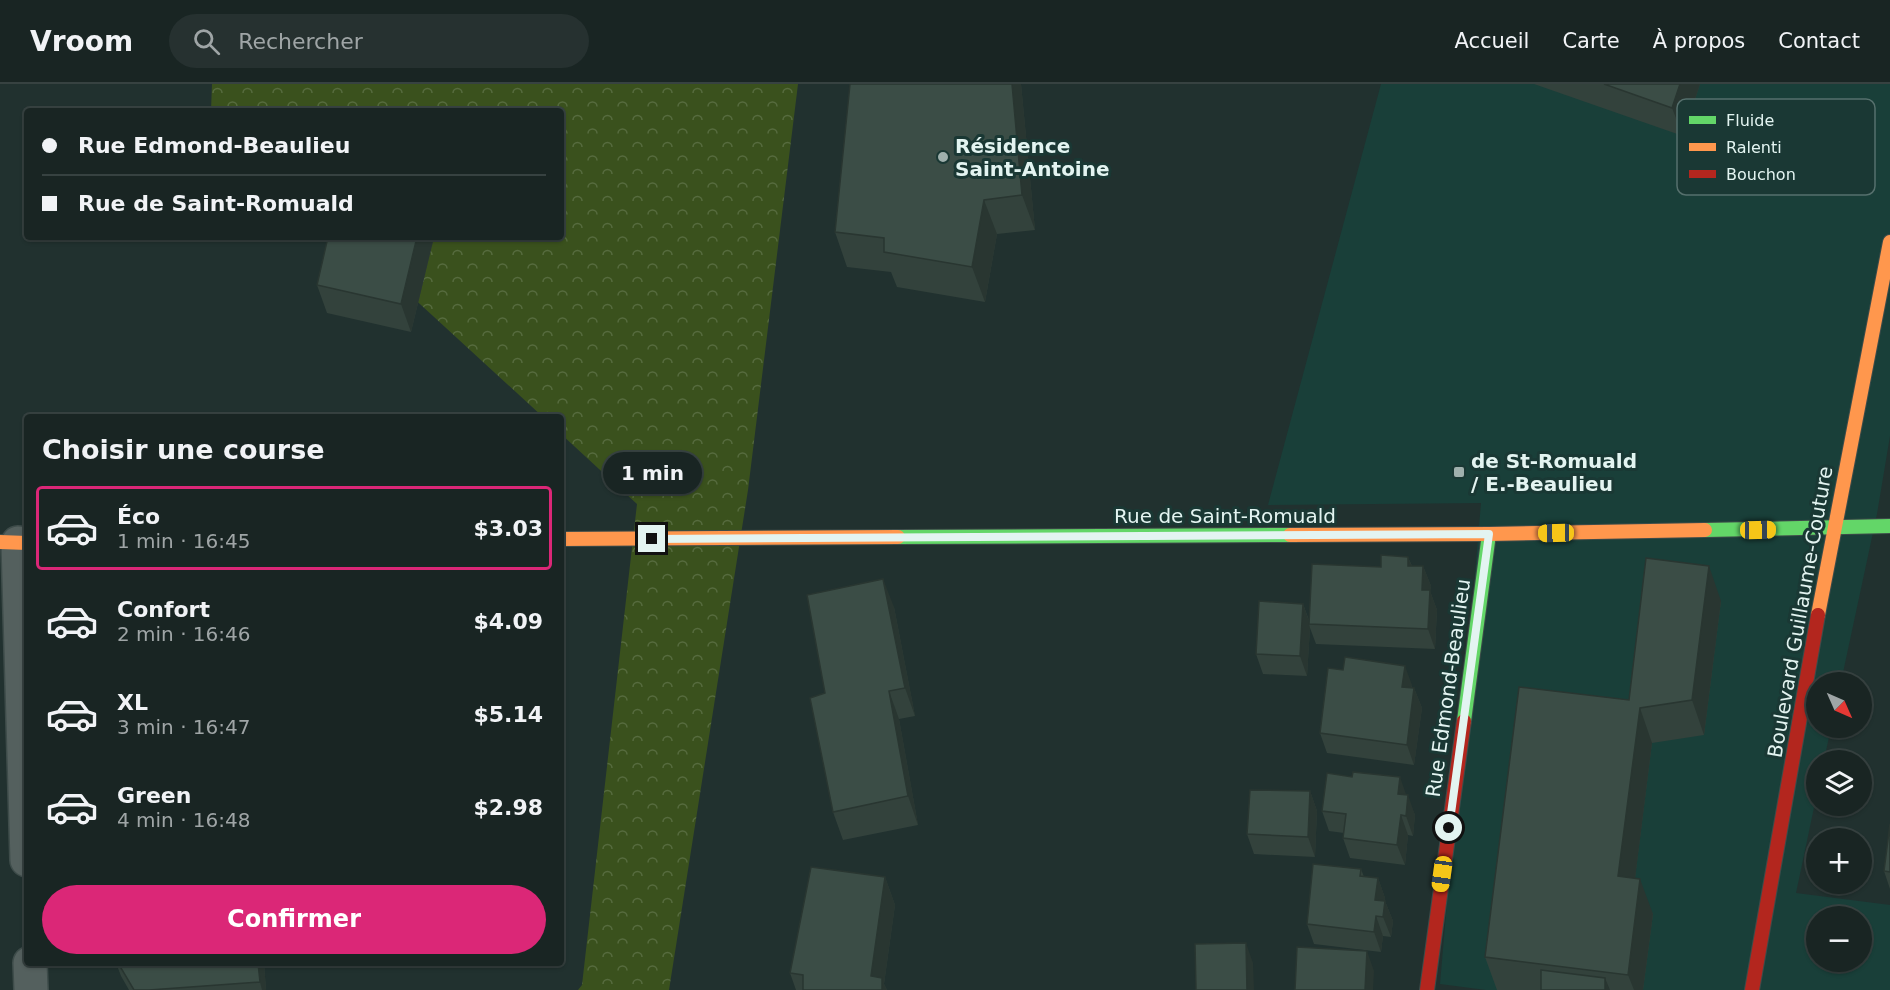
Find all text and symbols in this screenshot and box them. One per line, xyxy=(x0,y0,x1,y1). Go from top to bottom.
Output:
search box xyxy=(169,14,589,68)
text: Vroom xyxy=(30,25,133,58)
icon: search xyxy=(190,25,223,58)
text: Rechercher xyxy=(238,29,363,54)
text: Accueil xyxy=(1454,29,1529,53)
text: Carte xyxy=(1562,29,1620,53)
text: À propos xyxy=(1653,29,1745,53)
text: Contact xyxy=(1778,29,1860,53)
legend xyxy=(1677,99,1875,195)
text: Fluide xyxy=(1726,111,1774,130)
text: Rue Edmond-Beaulieu xyxy=(78,133,350,158)
place label: Résidence Saint-Antoine xyxy=(955,134,1110,181)
text: Ralenti xyxy=(1726,138,1782,157)
marker: Résidence Saint-Antoine xyxy=(936,150,950,164)
text: Bouchon xyxy=(1726,165,1796,184)
text: Rue de Saint-Romuald xyxy=(78,191,354,216)
text: Choisir une course xyxy=(42,434,325,465)
place label: de St-Romuald / E.-Beaulieu xyxy=(1471,449,1637,496)
callout: 1 min xyxy=(602,452,702,494)
text: 1 min xyxy=(621,461,684,485)
street label: Boulevard Guillaume-Couture xyxy=(1763,464,1837,760)
marker: de St-Romuald / E.-Beaulieu xyxy=(1452,465,1466,479)
icon: car xyxy=(45,501,99,555)
text: Éco xyxy=(117,504,160,529)
street label: Rue de Saint-Romuald xyxy=(1114,504,1336,528)
text: $3.03 xyxy=(473,516,543,541)
car xyxy=(1740,521,1776,539)
car xyxy=(1538,524,1574,542)
route end xyxy=(638,525,665,552)
text: 1 min · 16:45 xyxy=(117,529,251,553)
street label: Rue Edmond-Beaulieu xyxy=(1421,577,1475,799)
icon: car xyxy=(45,594,99,648)
text: Confort xyxy=(117,597,210,622)
text: $4.09 xyxy=(473,609,543,634)
text: 2 min · 16:46 xyxy=(117,622,251,646)
north arrow xyxy=(1806,672,1872,738)
map controls xyxy=(1806,672,1872,972)
icon: car xyxy=(45,687,99,741)
text: XL xyxy=(117,690,148,715)
text: $5.14 xyxy=(473,702,543,727)
text: 3 min · 16:47 xyxy=(117,715,251,739)
button: layers xyxy=(1806,750,1872,816)
icon: car xyxy=(45,780,99,834)
text: Green xyxy=(117,783,191,808)
text: $2.98 xyxy=(473,795,543,820)
text: 4 min · 16:48 xyxy=(117,808,251,832)
route start xyxy=(1435,814,1462,841)
button: + xyxy=(1806,828,1872,894)
car xyxy=(1431,855,1453,893)
button: Confirmer xyxy=(42,885,546,954)
button: − xyxy=(1806,906,1872,972)

